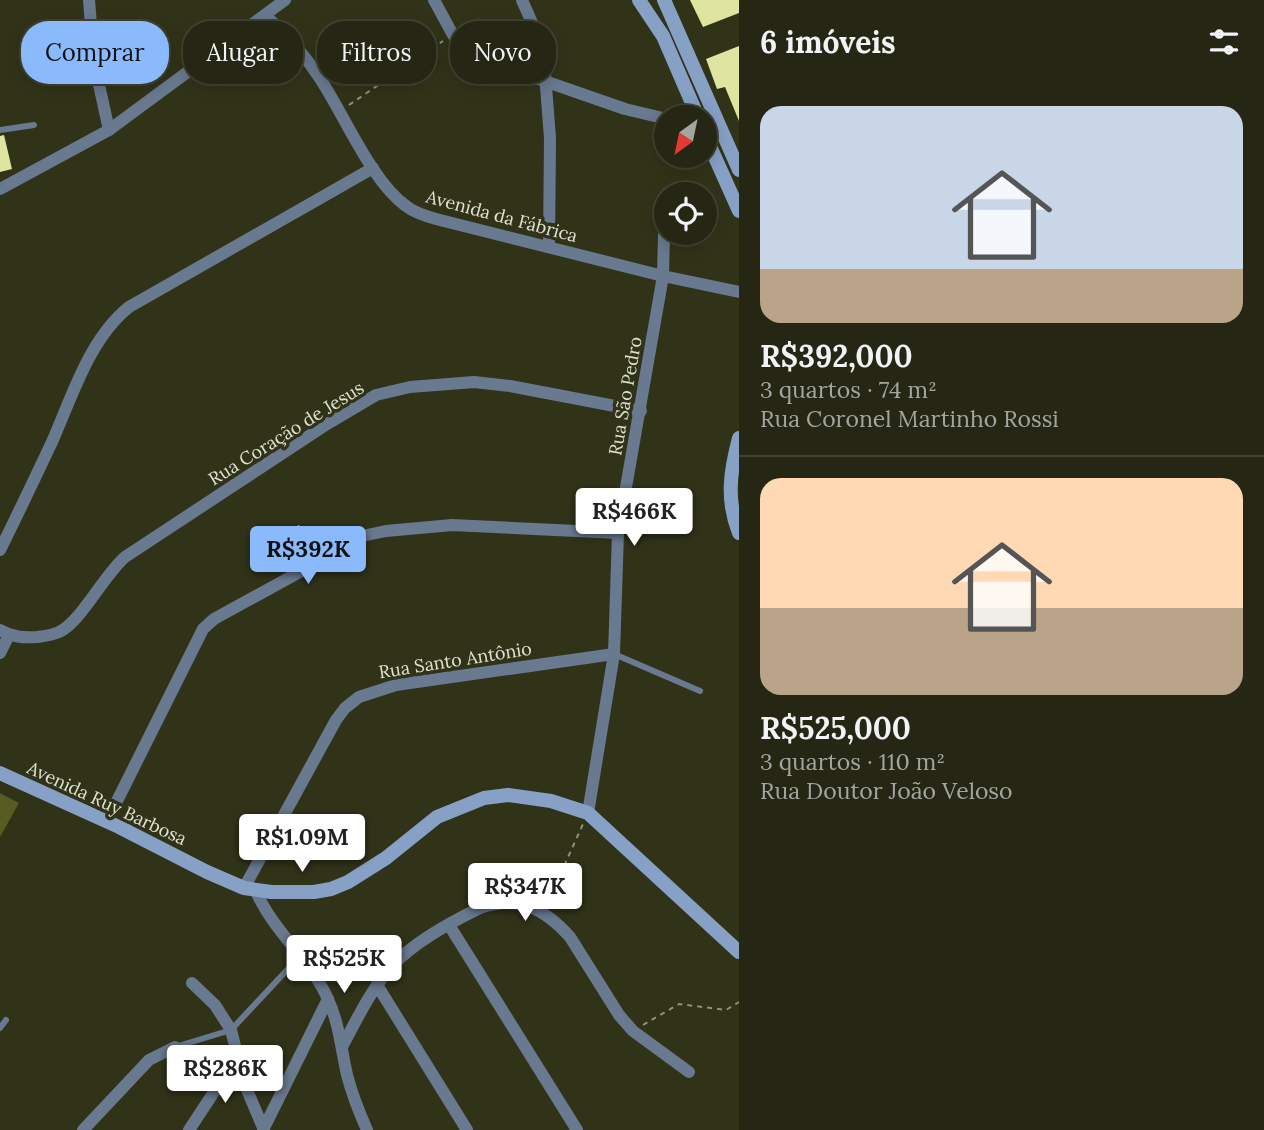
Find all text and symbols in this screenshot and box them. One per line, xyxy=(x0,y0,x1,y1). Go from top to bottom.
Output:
chip: Comprar xyxy=(21,21,169,84)
chip: Alugar xyxy=(183,21,303,84)
chip: Filtros xyxy=(317,21,436,84)
chip: Novo xyxy=(450,21,556,84)
text: 6 imóveis xyxy=(760,23,896,61)
icon: filters xyxy=(1205,23,1243,61)
north arrow xyxy=(654,105,718,168)
map controls xyxy=(654,105,717,245)
icon: home xyxy=(939,152,1065,278)
button: locate xyxy=(654,182,717,245)
street label: Avenida da Fábrica xyxy=(423,184,580,247)
street label: Rua São Pedro xyxy=(603,335,647,457)
text: R$392,000 xyxy=(760,337,913,375)
text: 3 quartos · 74 m² xyxy=(760,375,937,404)
street label: Rua Coração de Jesus xyxy=(204,376,368,490)
text: Rua Coronel Martinho Rossi xyxy=(760,404,1059,433)
pin: R$466K xyxy=(577,489,691,548)
text: R$466K xyxy=(592,496,676,525)
icon: home xyxy=(939,524,1065,650)
pin: R$392K xyxy=(251,526,365,586)
text: R$392K xyxy=(266,534,350,563)
street label: Rua Santo Antônio xyxy=(377,637,533,683)
text: R$525,000 xyxy=(760,709,911,747)
text: 3 quartos · 110 m² xyxy=(760,747,945,776)
street label: Avenida Ruy Barbosa xyxy=(23,756,190,850)
text: Rua Doutor João Veloso xyxy=(760,776,1012,805)
pin: R$1.09M xyxy=(237,814,367,874)
text: R$1.09M xyxy=(255,822,349,851)
pin: R$347K xyxy=(468,864,582,923)
text: R$347K xyxy=(484,871,566,900)
pin: R$525K xyxy=(287,936,401,995)
text: R$525K xyxy=(303,943,385,972)
pin: R$286K xyxy=(168,1046,282,1105)
text: R$286K xyxy=(183,1053,267,1082)

